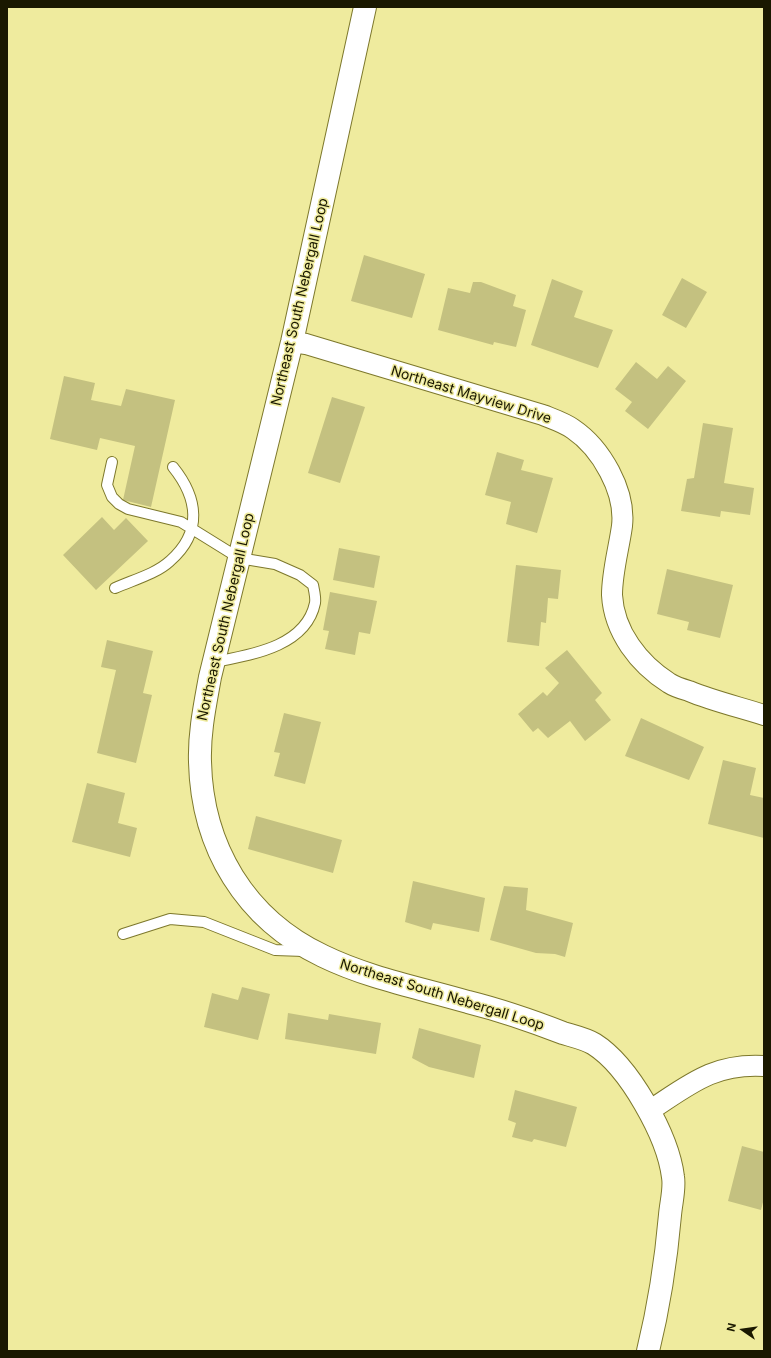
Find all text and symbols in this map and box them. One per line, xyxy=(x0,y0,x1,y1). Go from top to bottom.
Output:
street label: Northeast South Nebergall Loop xyxy=(268,196,332,408)
street label: Northeast Mayview Drive xyxy=(389,363,553,427)
street label: Northeast South Nebergall Loop xyxy=(194,511,258,723)
street label: Northeast South Nebergall Loop xyxy=(338,956,546,1034)
north arrow xyxy=(723,1310,763,1350)
text: N xyxy=(724,1322,739,1333)

